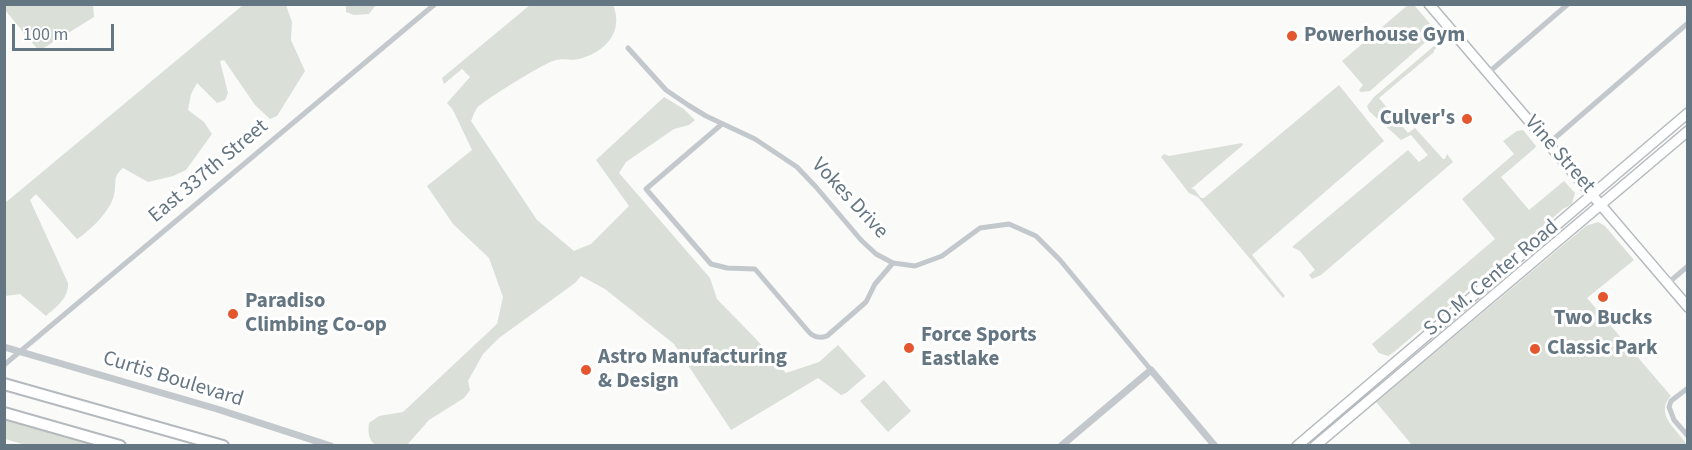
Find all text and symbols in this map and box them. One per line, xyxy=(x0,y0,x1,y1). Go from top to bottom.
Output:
scale bar xyxy=(15,12,117,50)
text: 100 m xyxy=(23,22,68,47)
place label: Powerhouse Gym xyxy=(1304,23,1465,49)
marker: Powerhouse Gym xyxy=(1285,29,1299,43)
place label: Culver's xyxy=(1380,106,1455,132)
street label: Vine Street xyxy=(1518,111,1600,199)
marker: Culver's xyxy=(1460,112,1474,126)
street label: East 337th Street xyxy=(144,115,274,229)
street label: Vokes Drive xyxy=(805,154,893,244)
street label: S.O.M. Center Road xyxy=(1420,215,1564,343)
place label: Paradiso Climbing Co-op xyxy=(245,289,387,339)
marker: Two Bucks xyxy=(1596,290,1610,304)
place label: Two Bucks xyxy=(1554,306,1652,332)
marker: Paradiso Climbing Co-op xyxy=(226,307,240,321)
place label: Force Sports Eastlake xyxy=(921,323,1037,373)
place label: Classic Park xyxy=(1547,336,1657,362)
marker: Force Sports Eastlake xyxy=(902,341,916,355)
marker: Classic Park xyxy=(1528,342,1542,356)
place label: Astro Manufacturing & Design xyxy=(598,345,787,395)
street label: Curtis Boulevard xyxy=(100,347,246,413)
marker: Astro Manufacturing & Design xyxy=(579,363,593,377)

